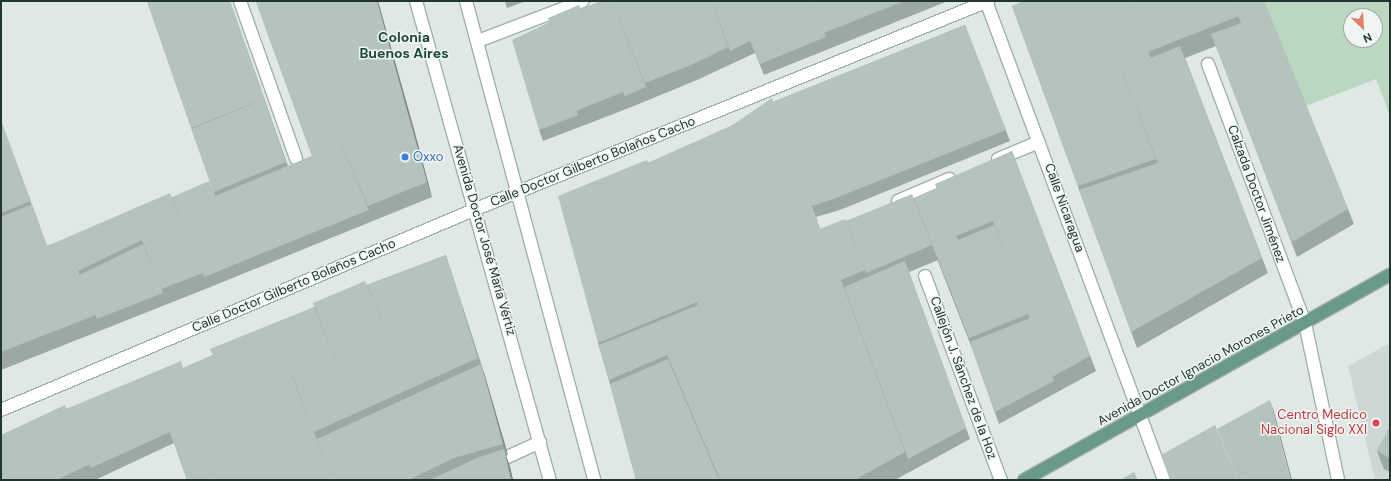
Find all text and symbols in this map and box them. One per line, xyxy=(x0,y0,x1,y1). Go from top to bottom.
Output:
north arrow xyxy=(1343,8,1383,48)
district label: Colonia Buenos Aires xyxy=(359,29,449,62)
text: N xyxy=(1361,30,1374,46)
street label: Calle Doctor Gilberto Bolaños Cacho xyxy=(488,114,698,210)
street label: Calzada Doctor Jiménez xyxy=(1224,123,1288,265)
street label: Avenida Doctor José María Vértiz xyxy=(449,143,519,337)
place label: Oxxo xyxy=(413,149,443,165)
marker: Oxxo xyxy=(400,152,410,162)
street label: Calle Nicaragua xyxy=(1041,161,1087,255)
street label: Calle Doctor Gilberto Bolaños Cacho xyxy=(190,236,398,336)
street label: Callejón J. Sánchez de la Hoz xyxy=(926,294,1000,462)
street label: Avenida Doctor Ignacio Morones Prieto xyxy=(1095,303,1307,429)
place label: Centro Medico Nacional Siglo XXI xyxy=(1261,408,1367,439)
marker: Centro Medico Nacional Siglo XXI xyxy=(1370,417,1382,429)

